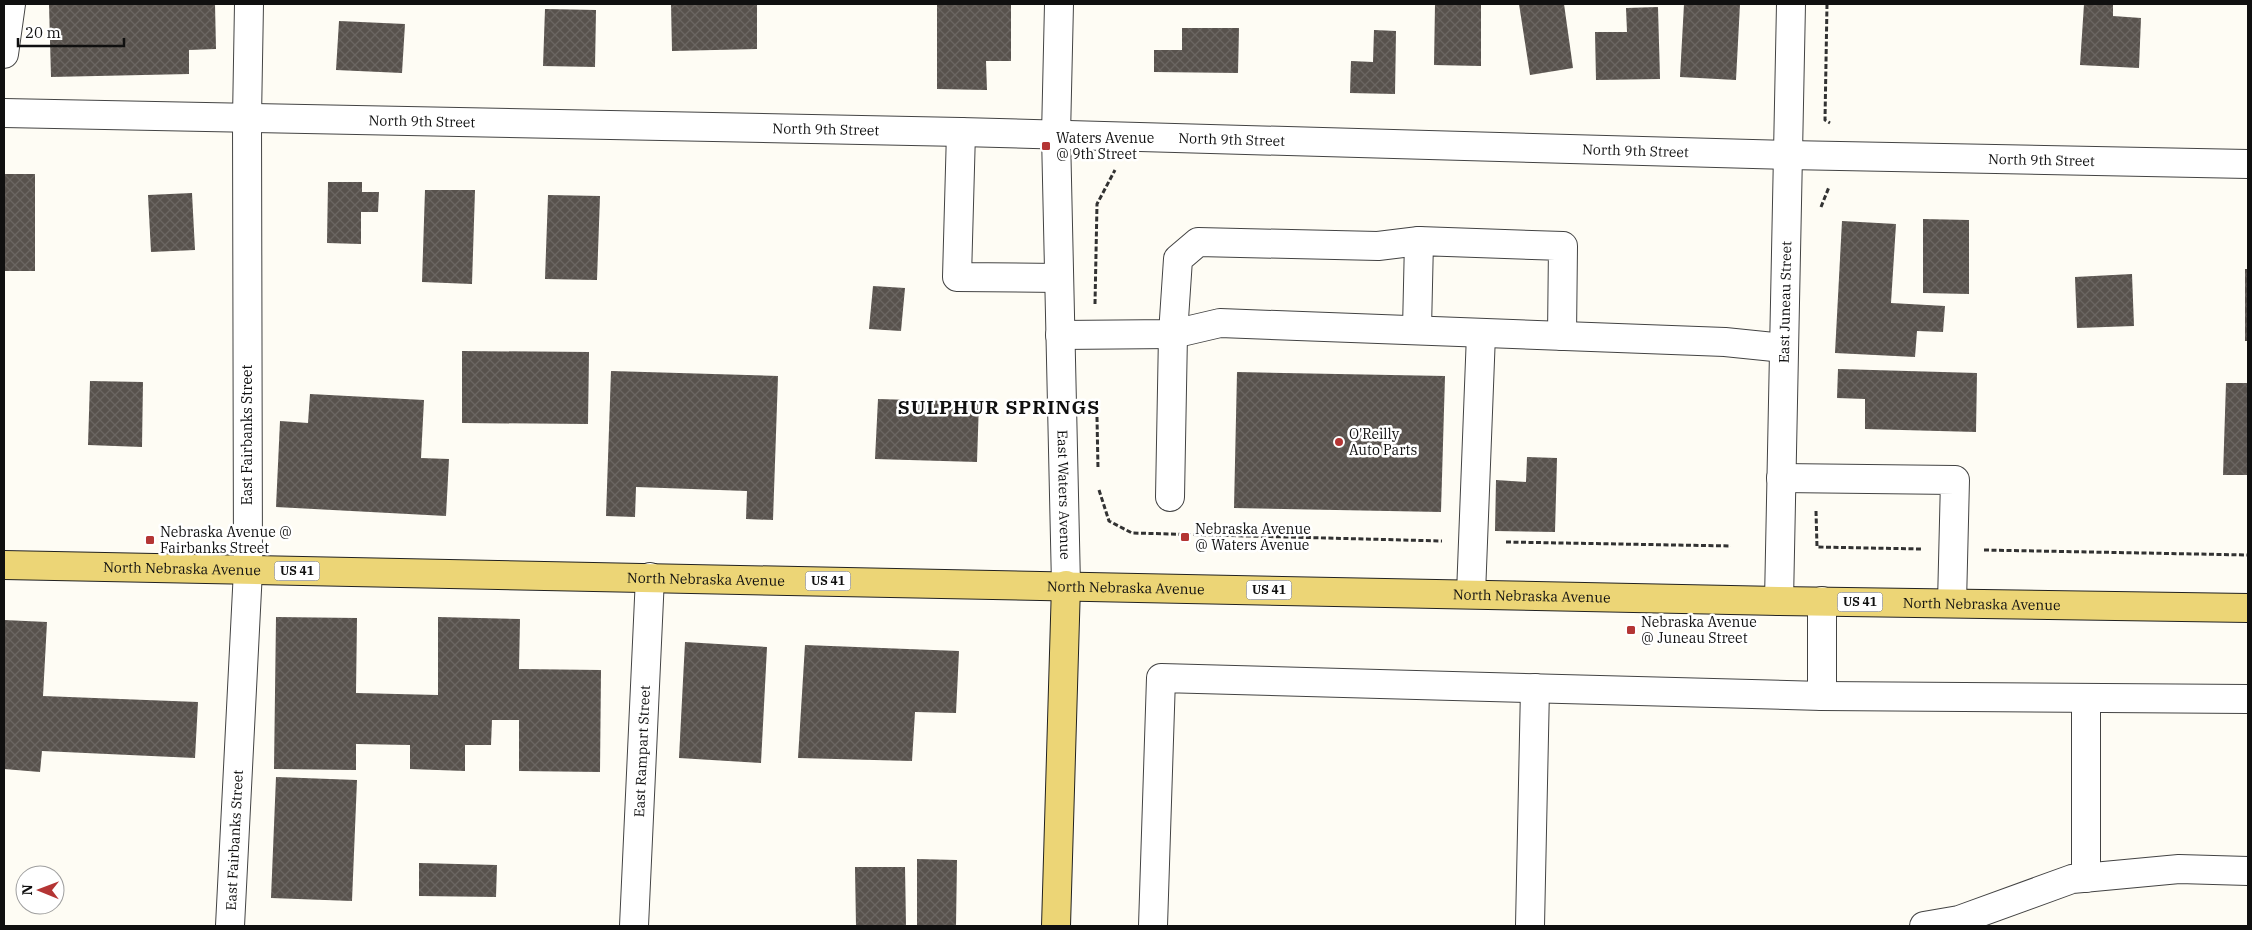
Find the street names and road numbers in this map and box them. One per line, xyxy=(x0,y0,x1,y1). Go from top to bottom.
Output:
street label: North 9th Street xyxy=(368,111,476,131)
street label: North 9th Street xyxy=(772,119,879,139)
street label: North 9th Street xyxy=(1178,129,1285,150)
street label: North 9th Street xyxy=(1582,140,1689,161)
street label: North 9th Street xyxy=(1988,150,2095,170)
street label: East Juneau Street xyxy=(1775,241,1795,363)
street label: East Fairbanks Street xyxy=(238,365,256,505)
street label: East Waters Avenue xyxy=(1054,430,1074,560)
street label: North Nebraska Avenue xyxy=(103,558,261,579)
road number: US 41 xyxy=(274,562,320,580)
street label: North Nebraska Avenue xyxy=(627,569,785,590)
road number: US 41 xyxy=(806,572,850,590)
street label: North Nebraska Avenue xyxy=(1047,577,1205,598)
road number: US 41 xyxy=(1246,580,1292,600)
street label: North Nebraska Avenue xyxy=(1453,585,1611,607)
road number: US 41 xyxy=(1838,592,1882,612)
street label: North Nebraska Avenue xyxy=(1903,594,2061,614)
street label: East Rampart Street xyxy=(630,685,654,818)
street label: East Fairbanks Street xyxy=(222,769,247,911)

